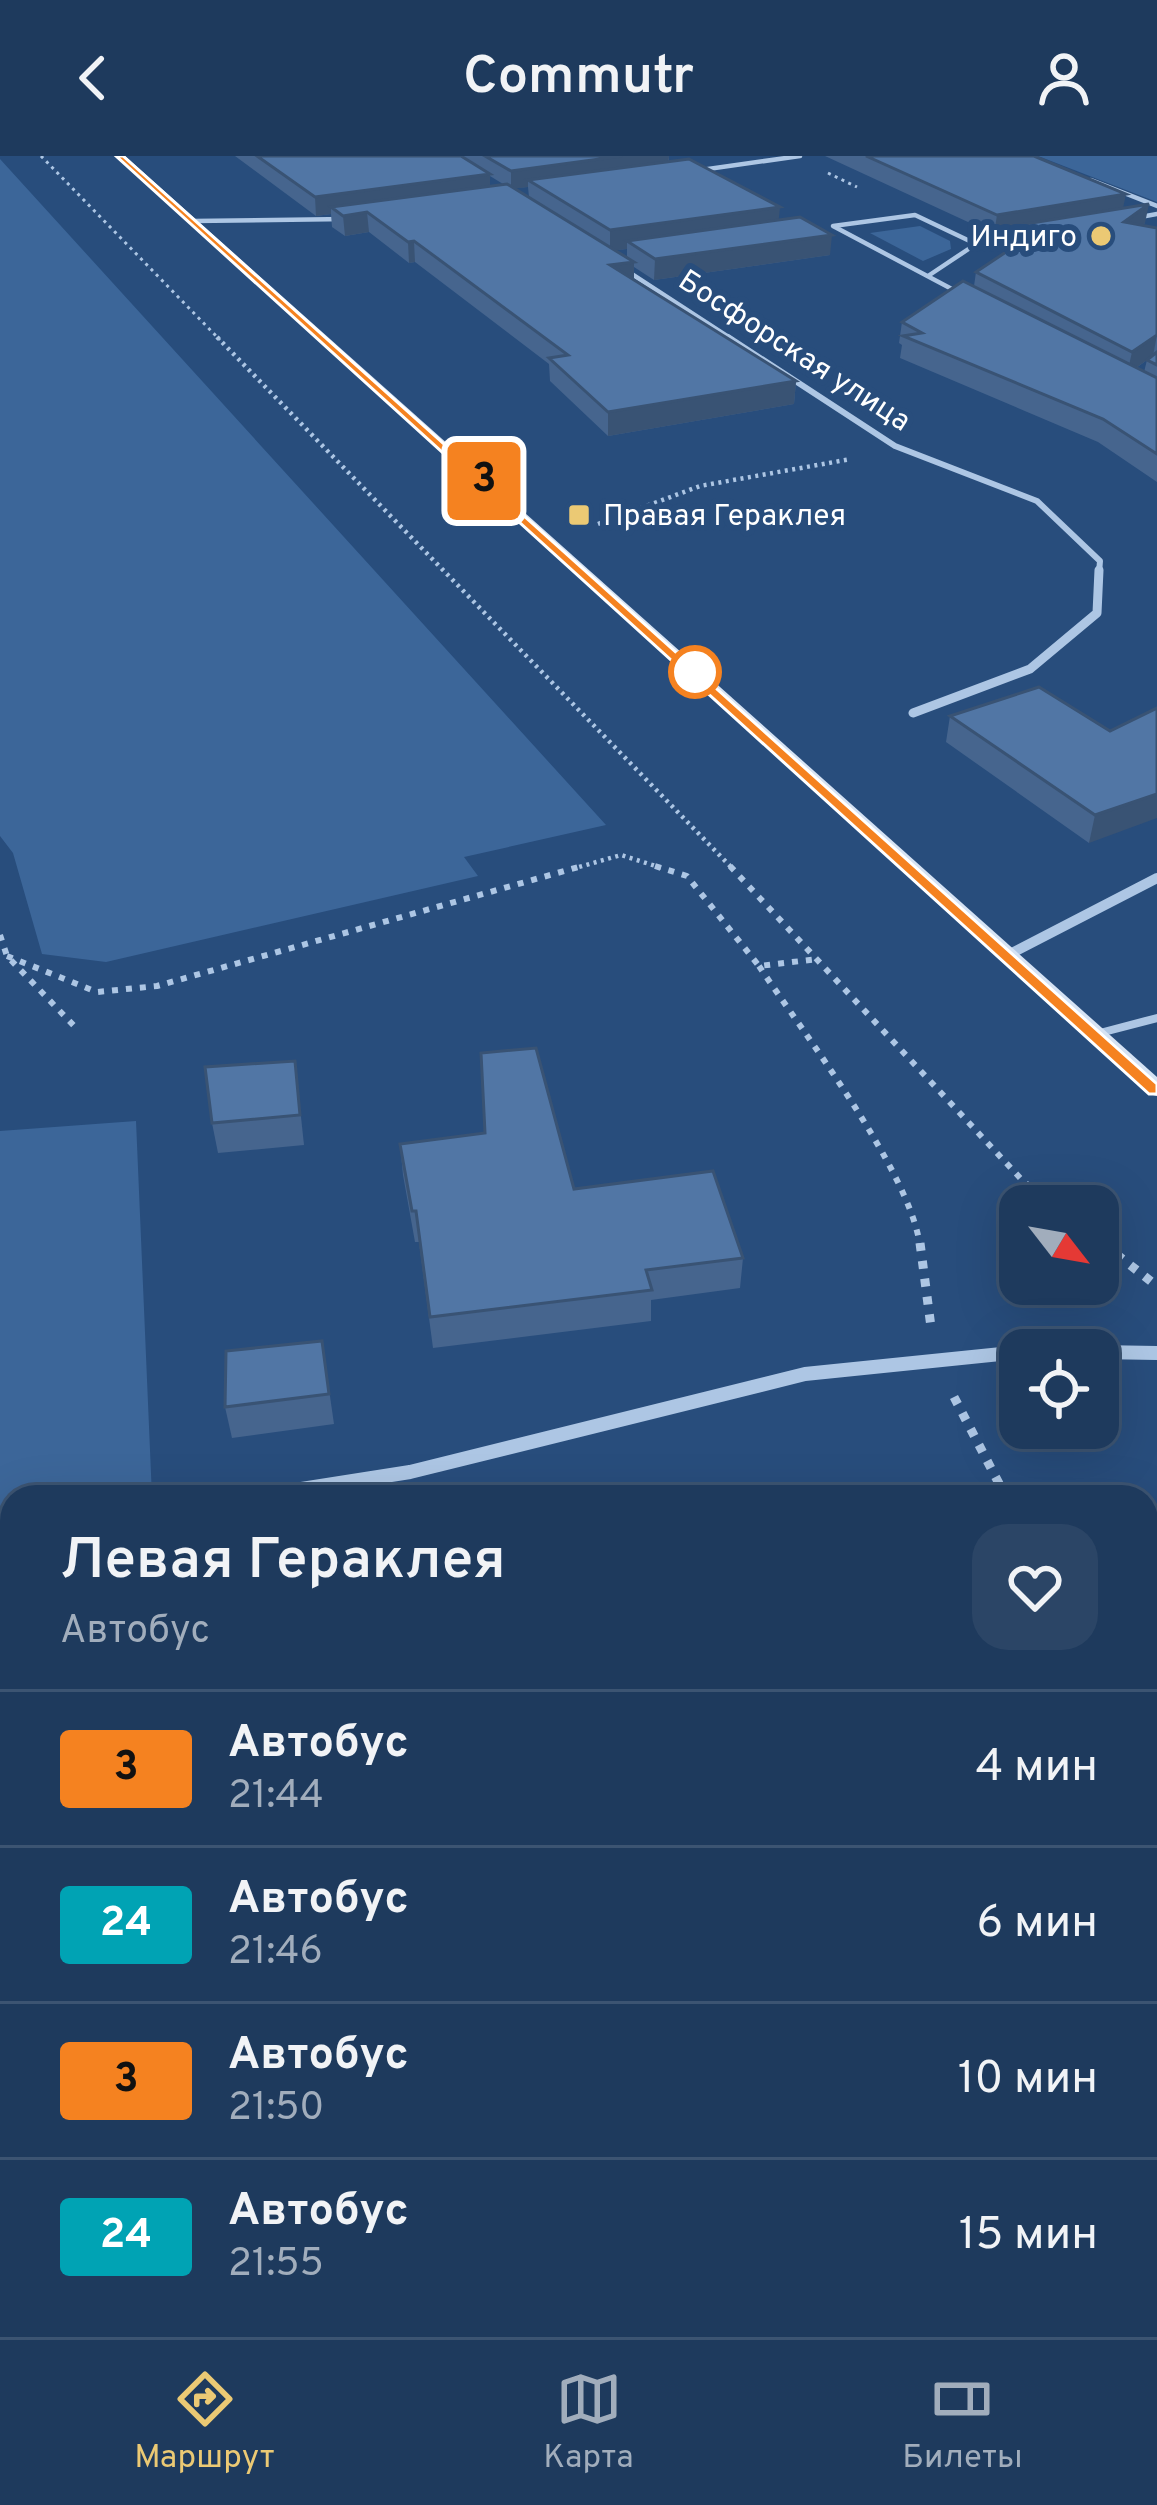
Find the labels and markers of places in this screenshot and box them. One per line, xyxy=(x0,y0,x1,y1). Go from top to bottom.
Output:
place label: Индиго xyxy=(971,220,1077,257)
marker: Индиго xyxy=(1088,223,1114,249)
place label: Правая Гераклея xyxy=(603,499,846,536)
marker: Правая Гераклея xyxy=(566,502,592,528)
unlabelled marker xyxy=(670,647,720,697)

